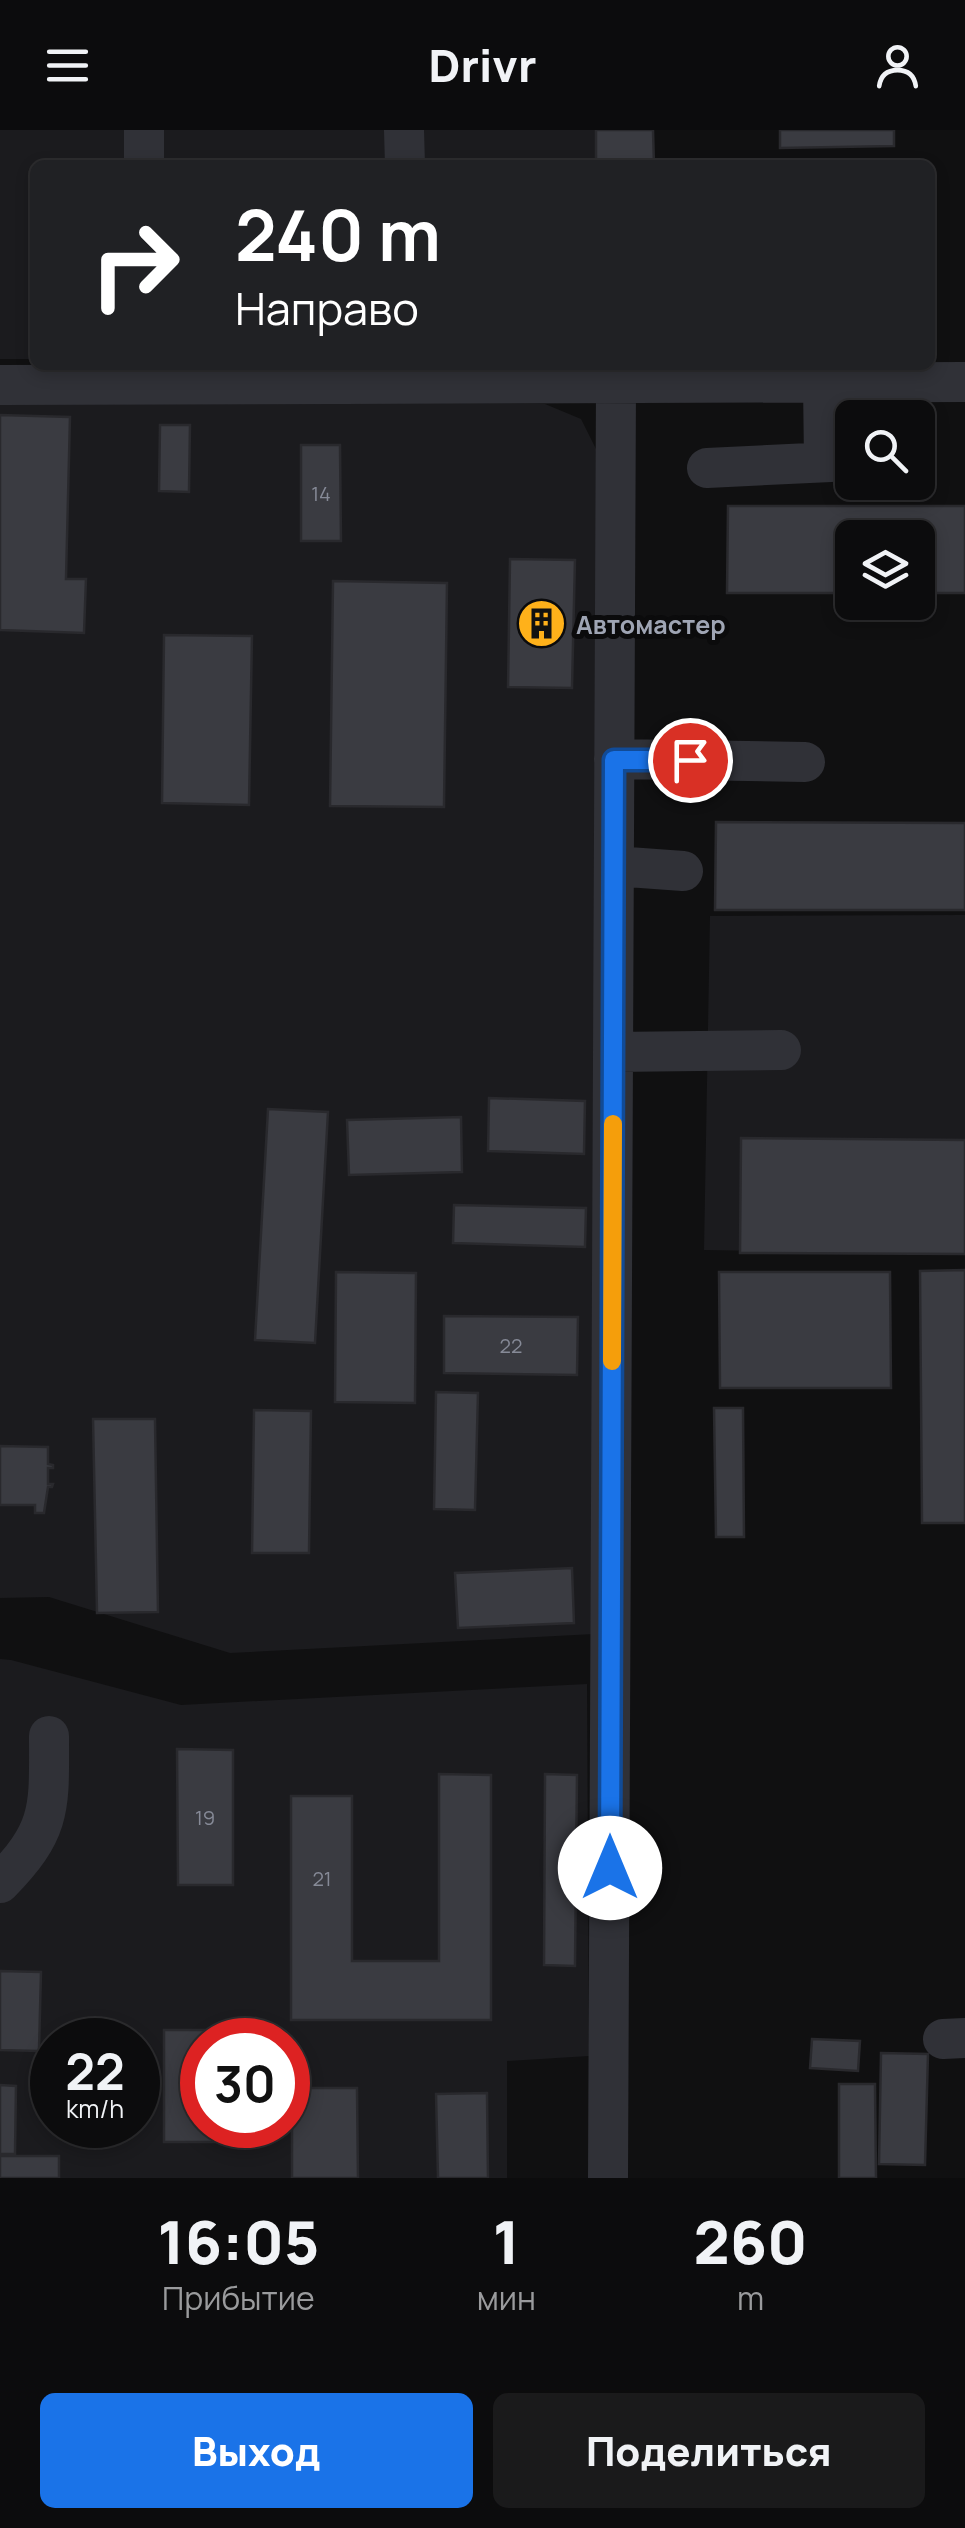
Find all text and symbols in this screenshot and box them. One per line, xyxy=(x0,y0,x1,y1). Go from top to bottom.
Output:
text: Drivr xyxy=(429,34,536,96)
icon: menu xyxy=(40,38,95,93)
icon: person xyxy=(870,38,925,93)
text: 240 m xyxy=(235,186,441,282)
icon: right xyxy=(70,200,200,330)
text: Направо xyxy=(235,277,419,339)
map controls xyxy=(835,400,935,620)
button: search xyxy=(835,400,935,500)
house number: 14 xyxy=(311,480,331,507)
button: layers xyxy=(835,520,935,620)
building icon: Автомастер xyxy=(515,598,567,650)
place label: Автомастер xyxy=(576,607,726,642)
pin xyxy=(648,718,733,803)
icon: arrive xyxy=(663,733,718,788)
house number: 22 xyxy=(500,1332,522,1359)
house number: 19 xyxy=(195,1804,215,1831)
position arrow xyxy=(558,1816,662,1920)
house number: 21 xyxy=(312,1865,332,1892)
speed limit sign: 30 xyxy=(180,2018,310,2148)
text: 22 xyxy=(65,2037,125,2105)
text: km/h xyxy=(66,2091,124,2126)
text: 16:05 xyxy=(157,2200,319,2282)
text: 1 xyxy=(493,2200,520,2282)
text: 260 xyxy=(693,2200,807,2282)
text: Прибытие xyxy=(162,2276,315,2320)
text: мин xyxy=(477,2276,536,2320)
text: m xyxy=(737,2276,764,2320)
button: Выход xyxy=(40,2393,473,2508)
button: Поделиться xyxy=(493,2393,925,2508)

